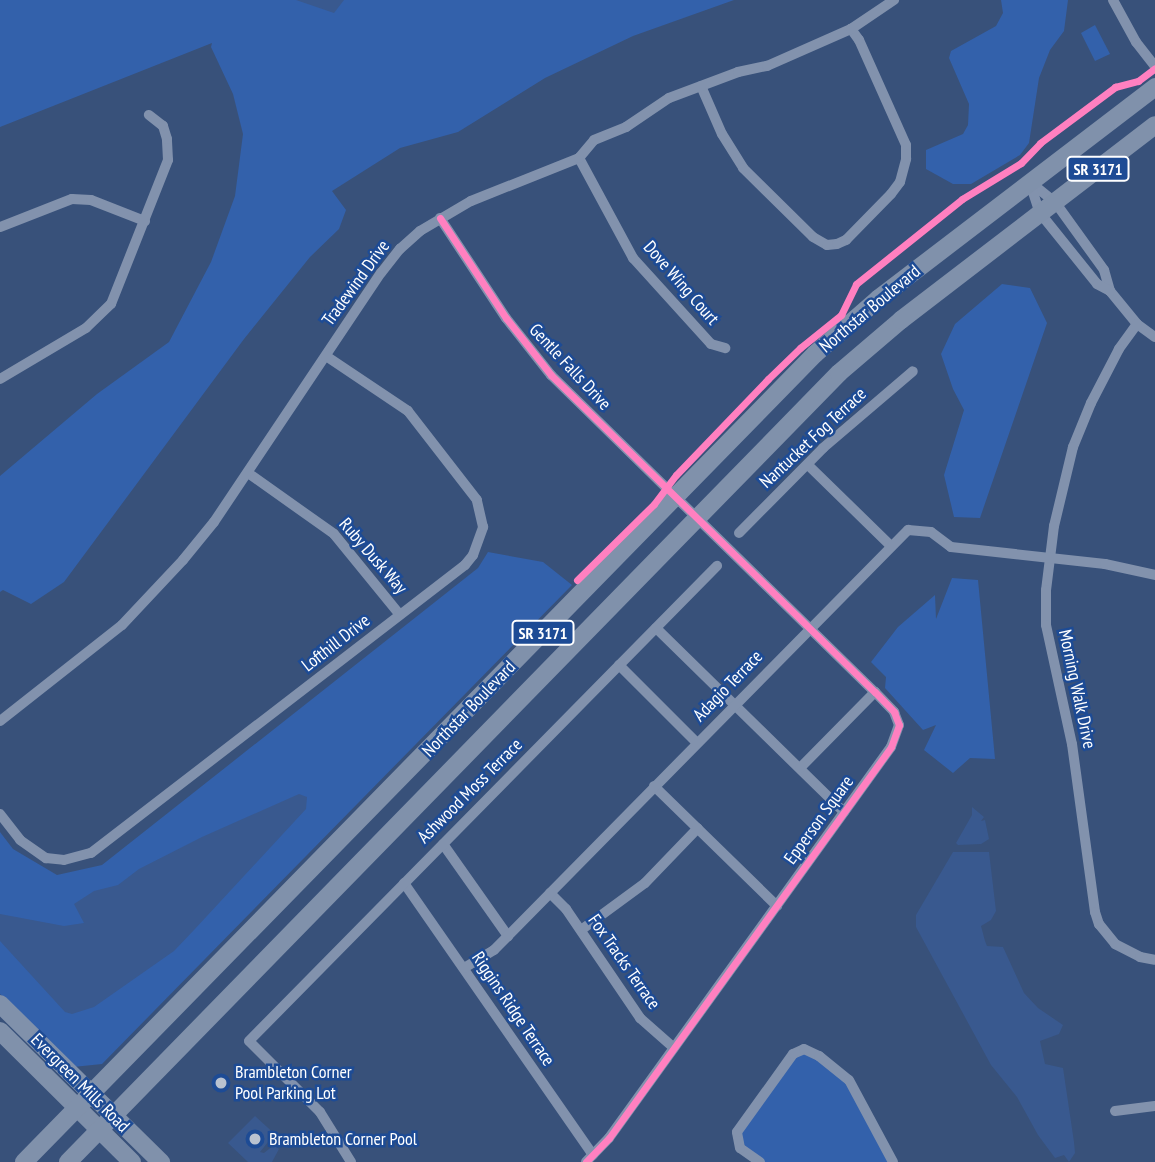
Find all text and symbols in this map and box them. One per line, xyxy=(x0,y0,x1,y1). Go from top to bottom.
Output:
road number: SR 3171 xyxy=(1066,156,1130,182)
street label: Tradewind Drive xyxy=(318,236,394,330)
street label: Dove Wing Court xyxy=(639,237,723,329)
street label: Northstar Boulevard xyxy=(815,261,925,357)
street label: Gentle Falls Drive xyxy=(525,319,615,415)
street label: Nantucket Fog Terrace xyxy=(755,383,871,493)
street label: Ruby Dusk Way xyxy=(334,513,412,599)
street label: Lofthill Drive xyxy=(298,610,374,676)
road number: SR 3171 xyxy=(512,620,574,646)
street label: Morning Walk Drive xyxy=(1054,627,1100,751)
street label: Adagio Terrace xyxy=(689,646,767,726)
street label: Northstar Boulevard xyxy=(418,657,520,761)
street label: Ashwood Moss Terrace xyxy=(413,734,527,848)
street label: Epperson Square xyxy=(780,772,858,868)
street label: Fox Tracks Terrace xyxy=(583,910,665,1014)
street label: Riggins Ridge Terrace xyxy=(467,948,559,1070)
street label: Evergreen Mills Road xyxy=(26,1029,134,1137)
place label: Brambleton Corner Pool Parking Lot xyxy=(235,1062,352,1104)
marker: Brambleton Corner Pool Parking Lot xyxy=(213,1075,229,1091)
place label: Brambleton Corner Pool xyxy=(269,1128,417,1150)
marker: Brambleton Corner Pool xyxy=(247,1131,263,1147)

